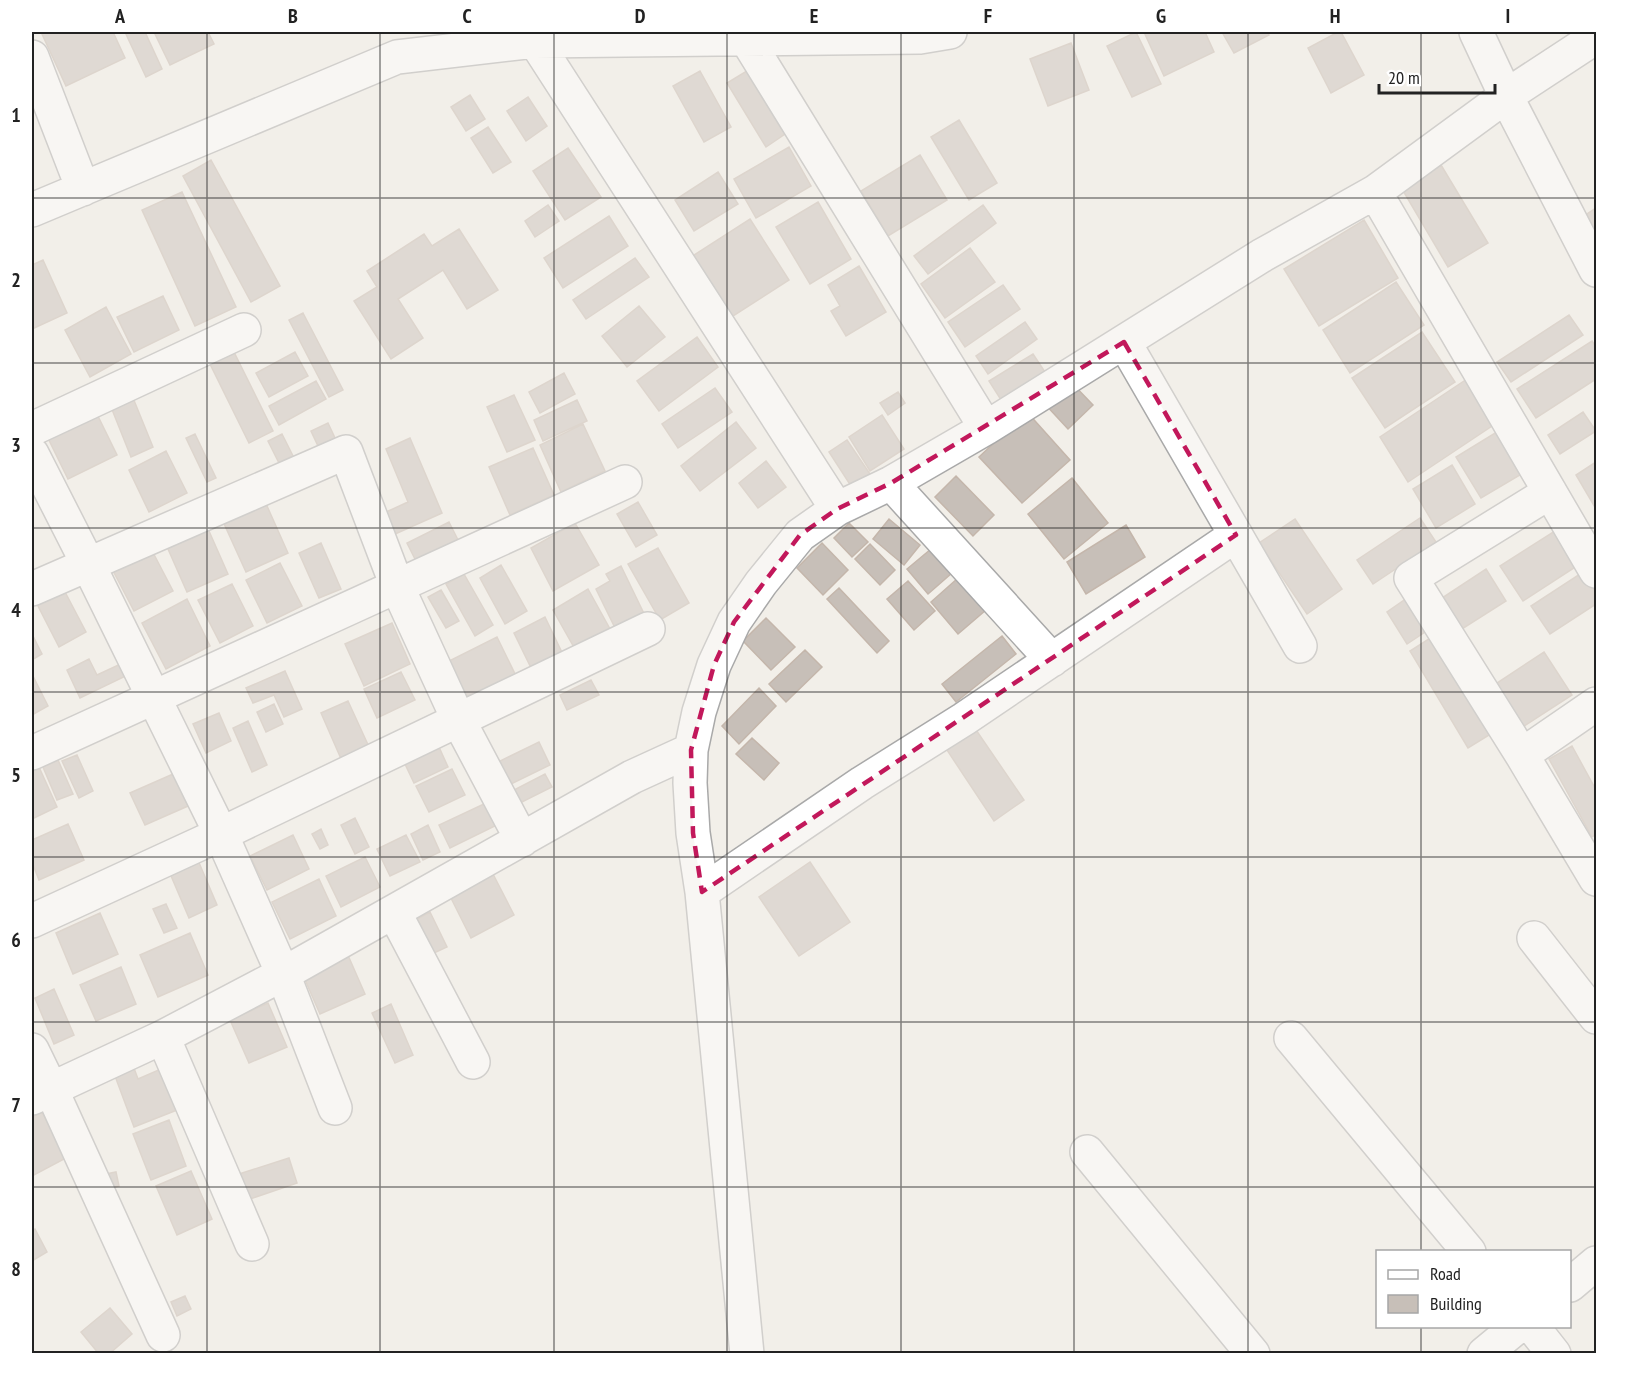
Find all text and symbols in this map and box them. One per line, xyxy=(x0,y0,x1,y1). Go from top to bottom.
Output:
text: A xyxy=(114,3,126,29)
text: B xyxy=(288,3,298,29)
text: C xyxy=(462,3,472,29)
text: D xyxy=(635,3,646,29)
text: E xyxy=(810,3,818,29)
text: F xyxy=(984,3,992,29)
text: G xyxy=(1156,3,1166,29)
text: H xyxy=(1330,3,1340,29)
text: I xyxy=(1506,3,1510,29)
scale bar xyxy=(1379,57,1494,95)
text: 20 m xyxy=(1388,66,1420,89)
text: 1 xyxy=(11,102,21,128)
text: 2 xyxy=(11,267,21,293)
text: 3 xyxy=(11,432,21,458)
text: 4 xyxy=(11,597,21,623)
text: 5 xyxy=(11,762,21,788)
text: 6 xyxy=(11,927,21,953)
text: 7 xyxy=(11,1092,21,1118)
legend xyxy=(1376,1250,1571,1328)
text: 8 xyxy=(11,1256,21,1282)
text: Road xyxy=(1430,1262,1461,1285)
text: Building xyxy=(1430,1292,1482,1315)

